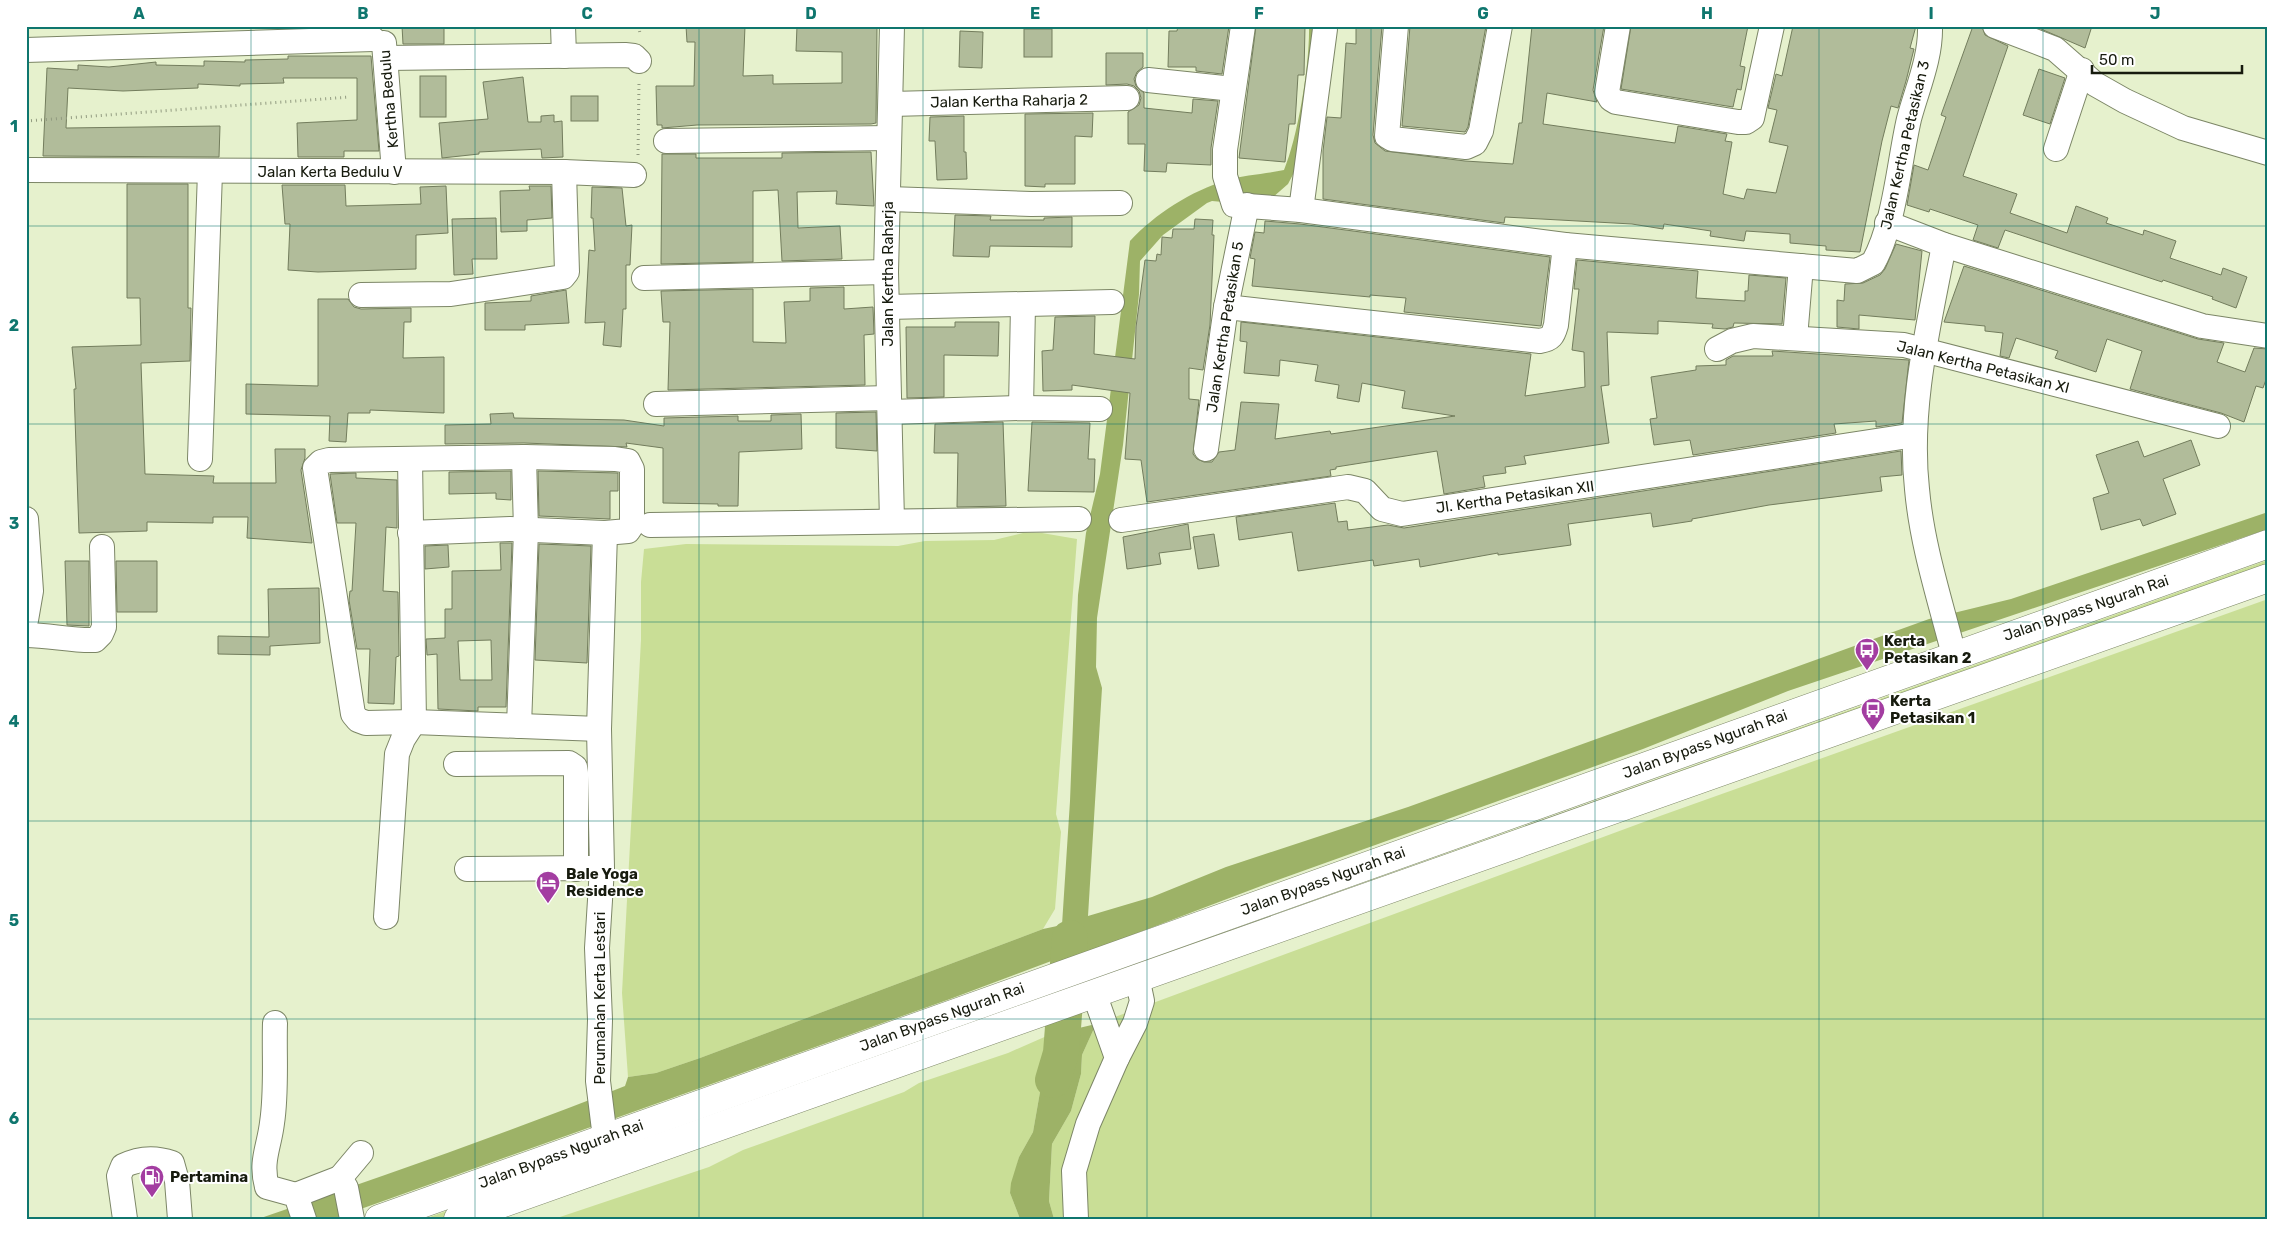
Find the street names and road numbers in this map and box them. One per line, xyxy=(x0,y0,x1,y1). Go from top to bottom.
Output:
street label: Kertha Bedulu xyxy=(376,49,402,149)
street label: Jalan Kertha Petasikan 3 xyxy=(1877,59,1933,231)
street label: Jalan Kertha Raharja 2 xyxy=(930,91,1088,111)
street label: Jalan Kerta Bedulu V xyxy=(257,163,403,181)
street label: Jalan Kertha Raharja xyxy=(879,201,897,347)
street label: Jalan Kertha Petasikan 5 xyxy=(1203,240,1247,414)
street label: Jalan Kertha Petasikan XI xyxy=(1895,337,2071,397)
street label: Jl. Kertha Petasikan XII xyxy=(1435,477,1595,517)
street label: Jalan Bypass Ngurah Rai xyxy=(2001,571,2171,645)
street label: Jalan Bypass Ngurah Rai xyxy=(1620,706,1790,782)
street label: Jalan Bypass Ngurah Rai xyxy=(1238,843,1408,919)
street label: Perumahan Kerta Lestari xyxy=(591,912,609,1084)
street label: Jalan Bypass Ngurah Rai xyxy=(857,979,1027,1055)
street label: Jalan Bypass Ngurah Rai xyxy=(476,1116,646,1192)

